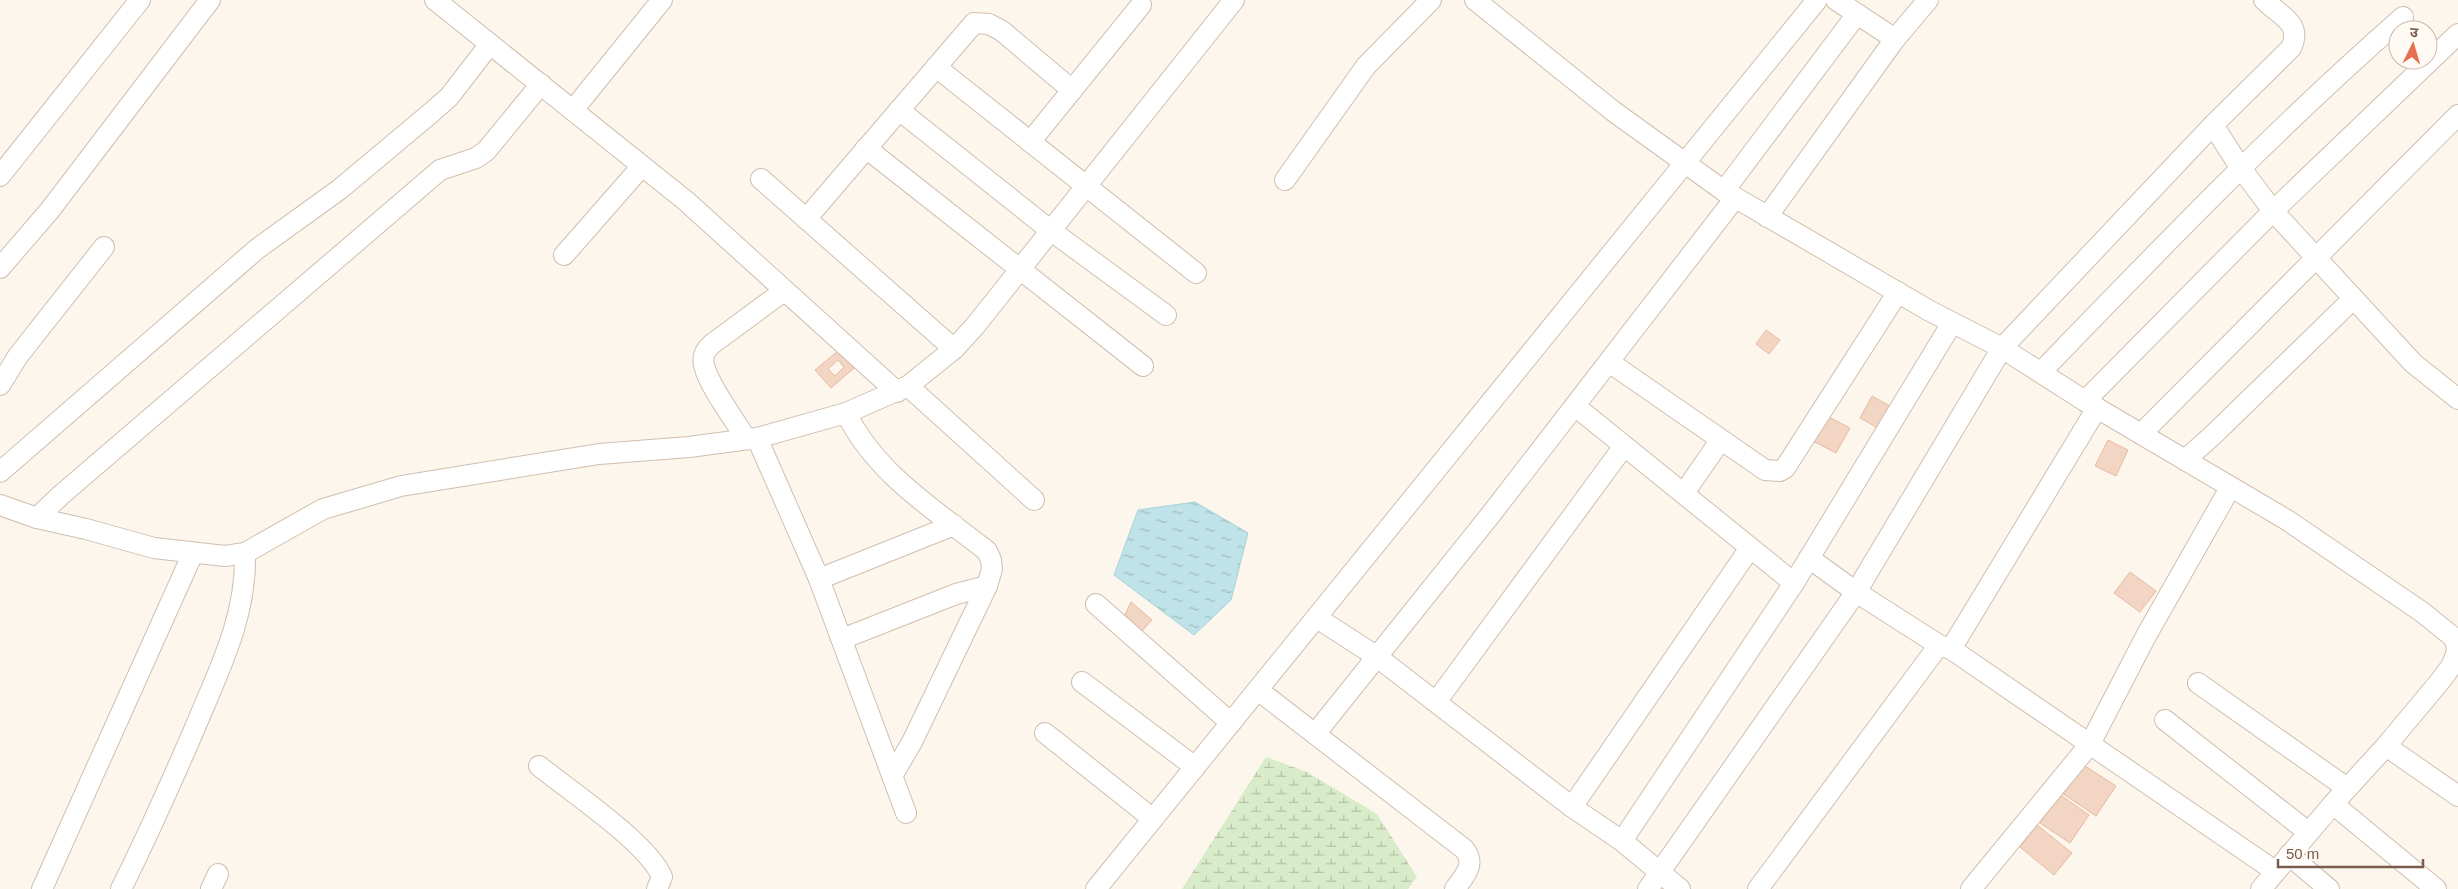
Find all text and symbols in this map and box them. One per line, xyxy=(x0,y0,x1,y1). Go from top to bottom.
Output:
north arrow xyxy=(2388,20,2438,70)
text: उ xyxy=(2409,24,2420,40)
scale bar xyxy=(2278,836,2423,868)
text: 50 m xyxy=(2286,845,2319,862)

